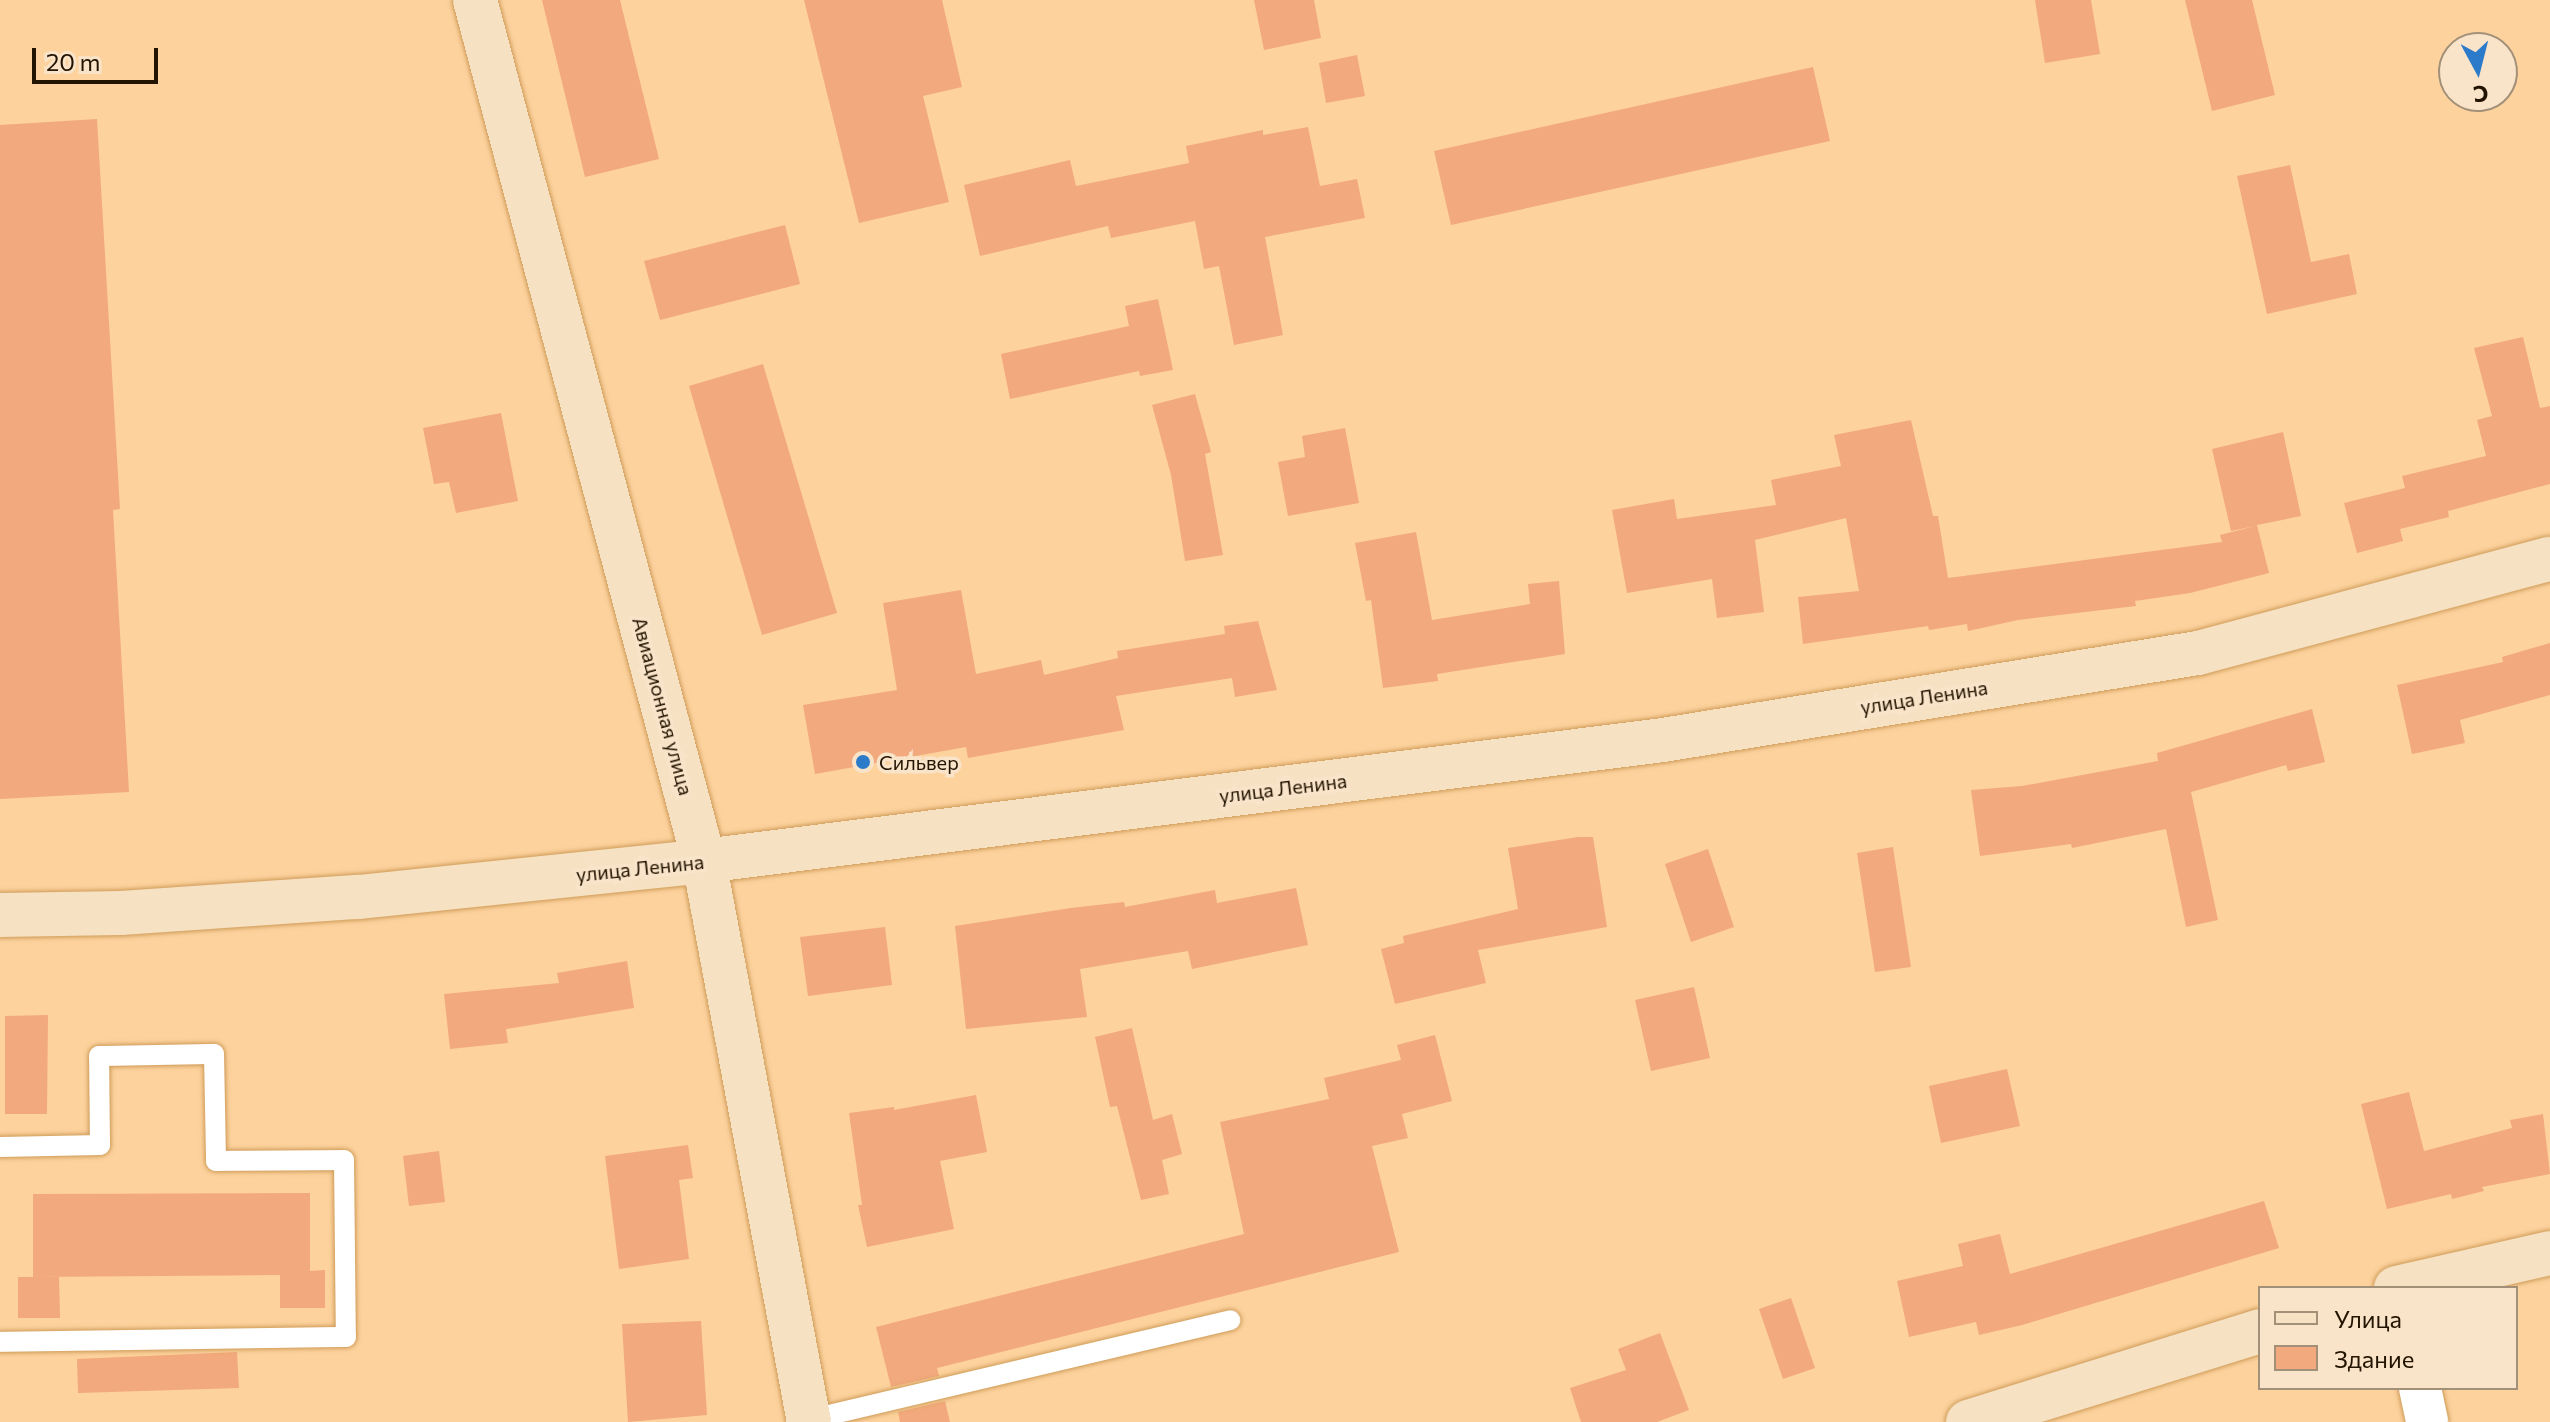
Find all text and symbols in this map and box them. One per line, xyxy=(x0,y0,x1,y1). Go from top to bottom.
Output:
scale bar xyxy=(36,32,162,82)
north arrow xyxy=(2438,32,2518,112)
text: 20 m xyxy=(46,47,100,76)
text: С xyxy=(2472,80,2490,109)
street label: Авиационная улица xyxy=(628,614,698,798)
street label: улица Ленина xyxy=(1859,675,1989,719)
place label: Сильвер xyxy=(879,750,959,774)
marker: Сильвер xyxy=(854,753,872,771)
street label: улица Ленина xyxy=(1218,768,1348,808)
street label: улица Ленина xyxy=(575,849,705,887)
legend xyxy=(2258,1286,2518,1390)
text: Улица xyxy=(2334,1304,2402,1333)
text: Здание xyxy=(2334,1344,2414,1373)

